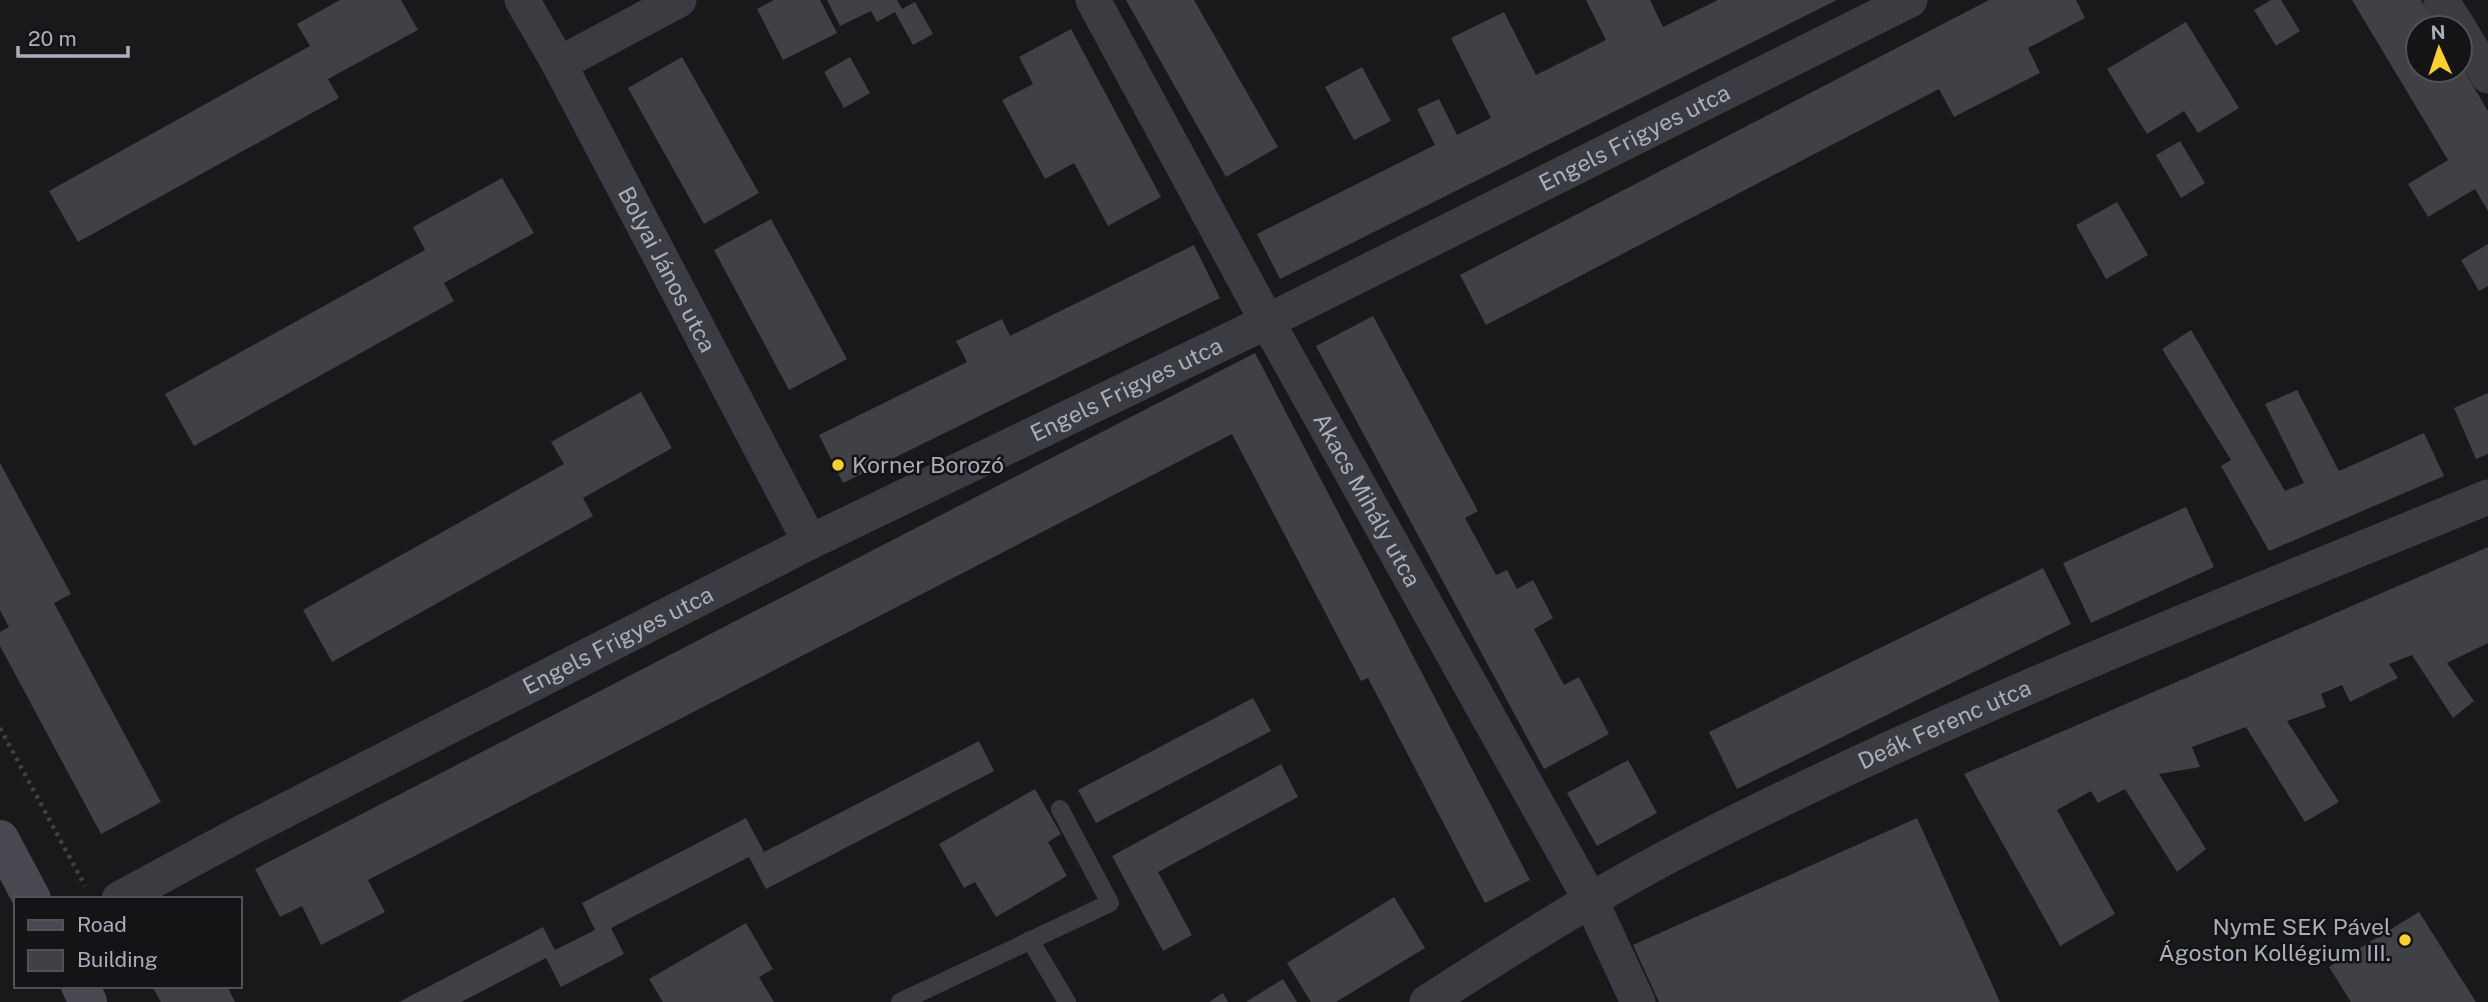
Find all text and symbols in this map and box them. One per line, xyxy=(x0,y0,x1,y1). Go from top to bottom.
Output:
scale bar xyxy=(18,14,128,58)
north arrow xyxy=(2404,14,2474,84)
text: N xyxy=(2430,21,2446,43)
text: 20 m xyxy=(28,26,77,51)
street label: Engels Frigyes utca xyxy=(1534,78,1734,196)
street label: Bolyai János utca xyxy=(613,182,722,357)
street label: Engels Frigyes utca xyxy=(1026,331,1227,447)
street label: Akacs Mihály utca xyxy=(1308,408,1427,591)
place label: Korner Borozó xyxy=(852,451,1004,478)
marker: Korner Borozó xyxy=(830,457,846,473)
street label: Engels Frigyes utca xyxy=(518,580,717,700)
street label: Deák Ferenc utca xyxy=(1853,674,2035,774)
legend xyxy=(14,897,242,988)
text: Road xyxy=(77,912,127,937)
place label: NymE SEK Pável Ágoston Kollégium III. xyxy=(2159,913,2391,966)
marker: NymE SEK Pável Ágoston Kollégium III. xyxy=(2397,932,2413,948)
text: Building xyxy=(77,947,158,972)

